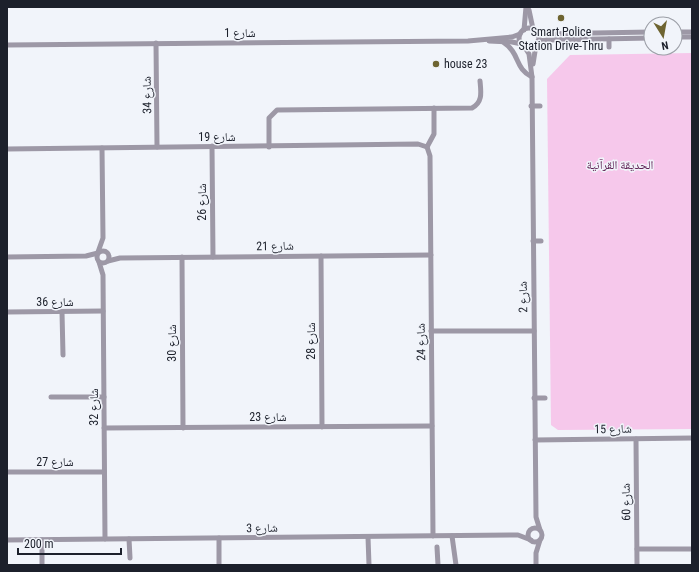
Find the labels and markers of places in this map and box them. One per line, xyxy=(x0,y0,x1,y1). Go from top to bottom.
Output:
marker: Smart Police Station Drive-Thru xyxy=(556,13,566,23)
place label: Smart Police Station Drive-Thru xyxy=(519,25,604,53)
place label: house 23 xyxy=(444,57,487,71)
marker: house 23 xyxy=(431,59,441,69)

